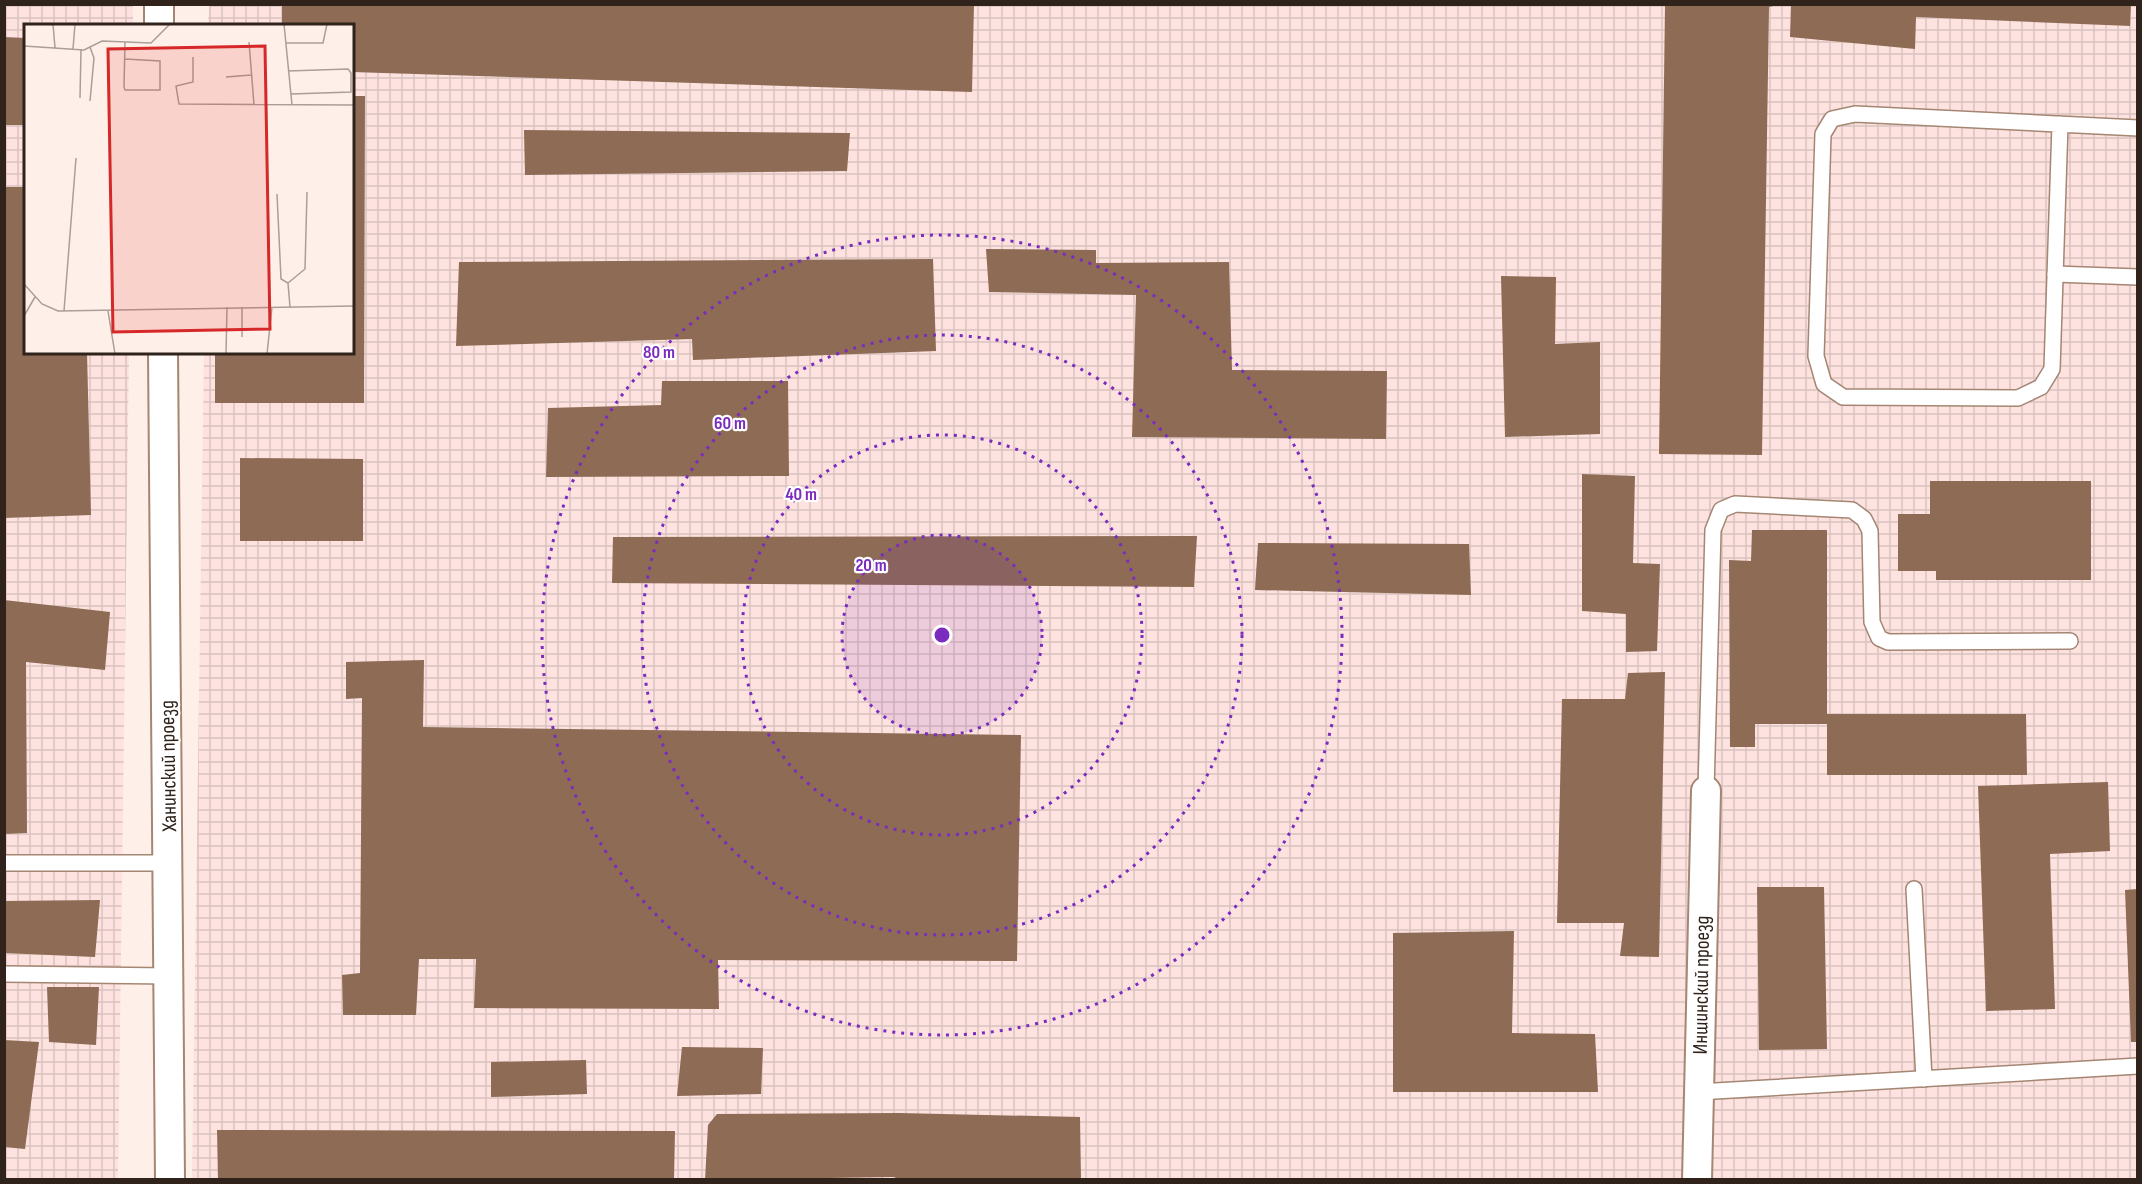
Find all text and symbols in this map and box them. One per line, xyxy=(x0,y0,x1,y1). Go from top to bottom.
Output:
inset map xyxy=(24,24,354,354)
text: 80 m xyxy=(643,342,675,363)
text: 60 m xyxy=(714,413,746,434)
text: 40 m xyxy=(785,484,817,505)
text: 20 m xyxy=(855,555,887,576)
centre of rings xyxy=(932,625,952,645)
street label: Ханинский проезд xyxy=(155,700,182,833)
street label: Иншинский проезд xyxy=(1688,915,1715,1055)

